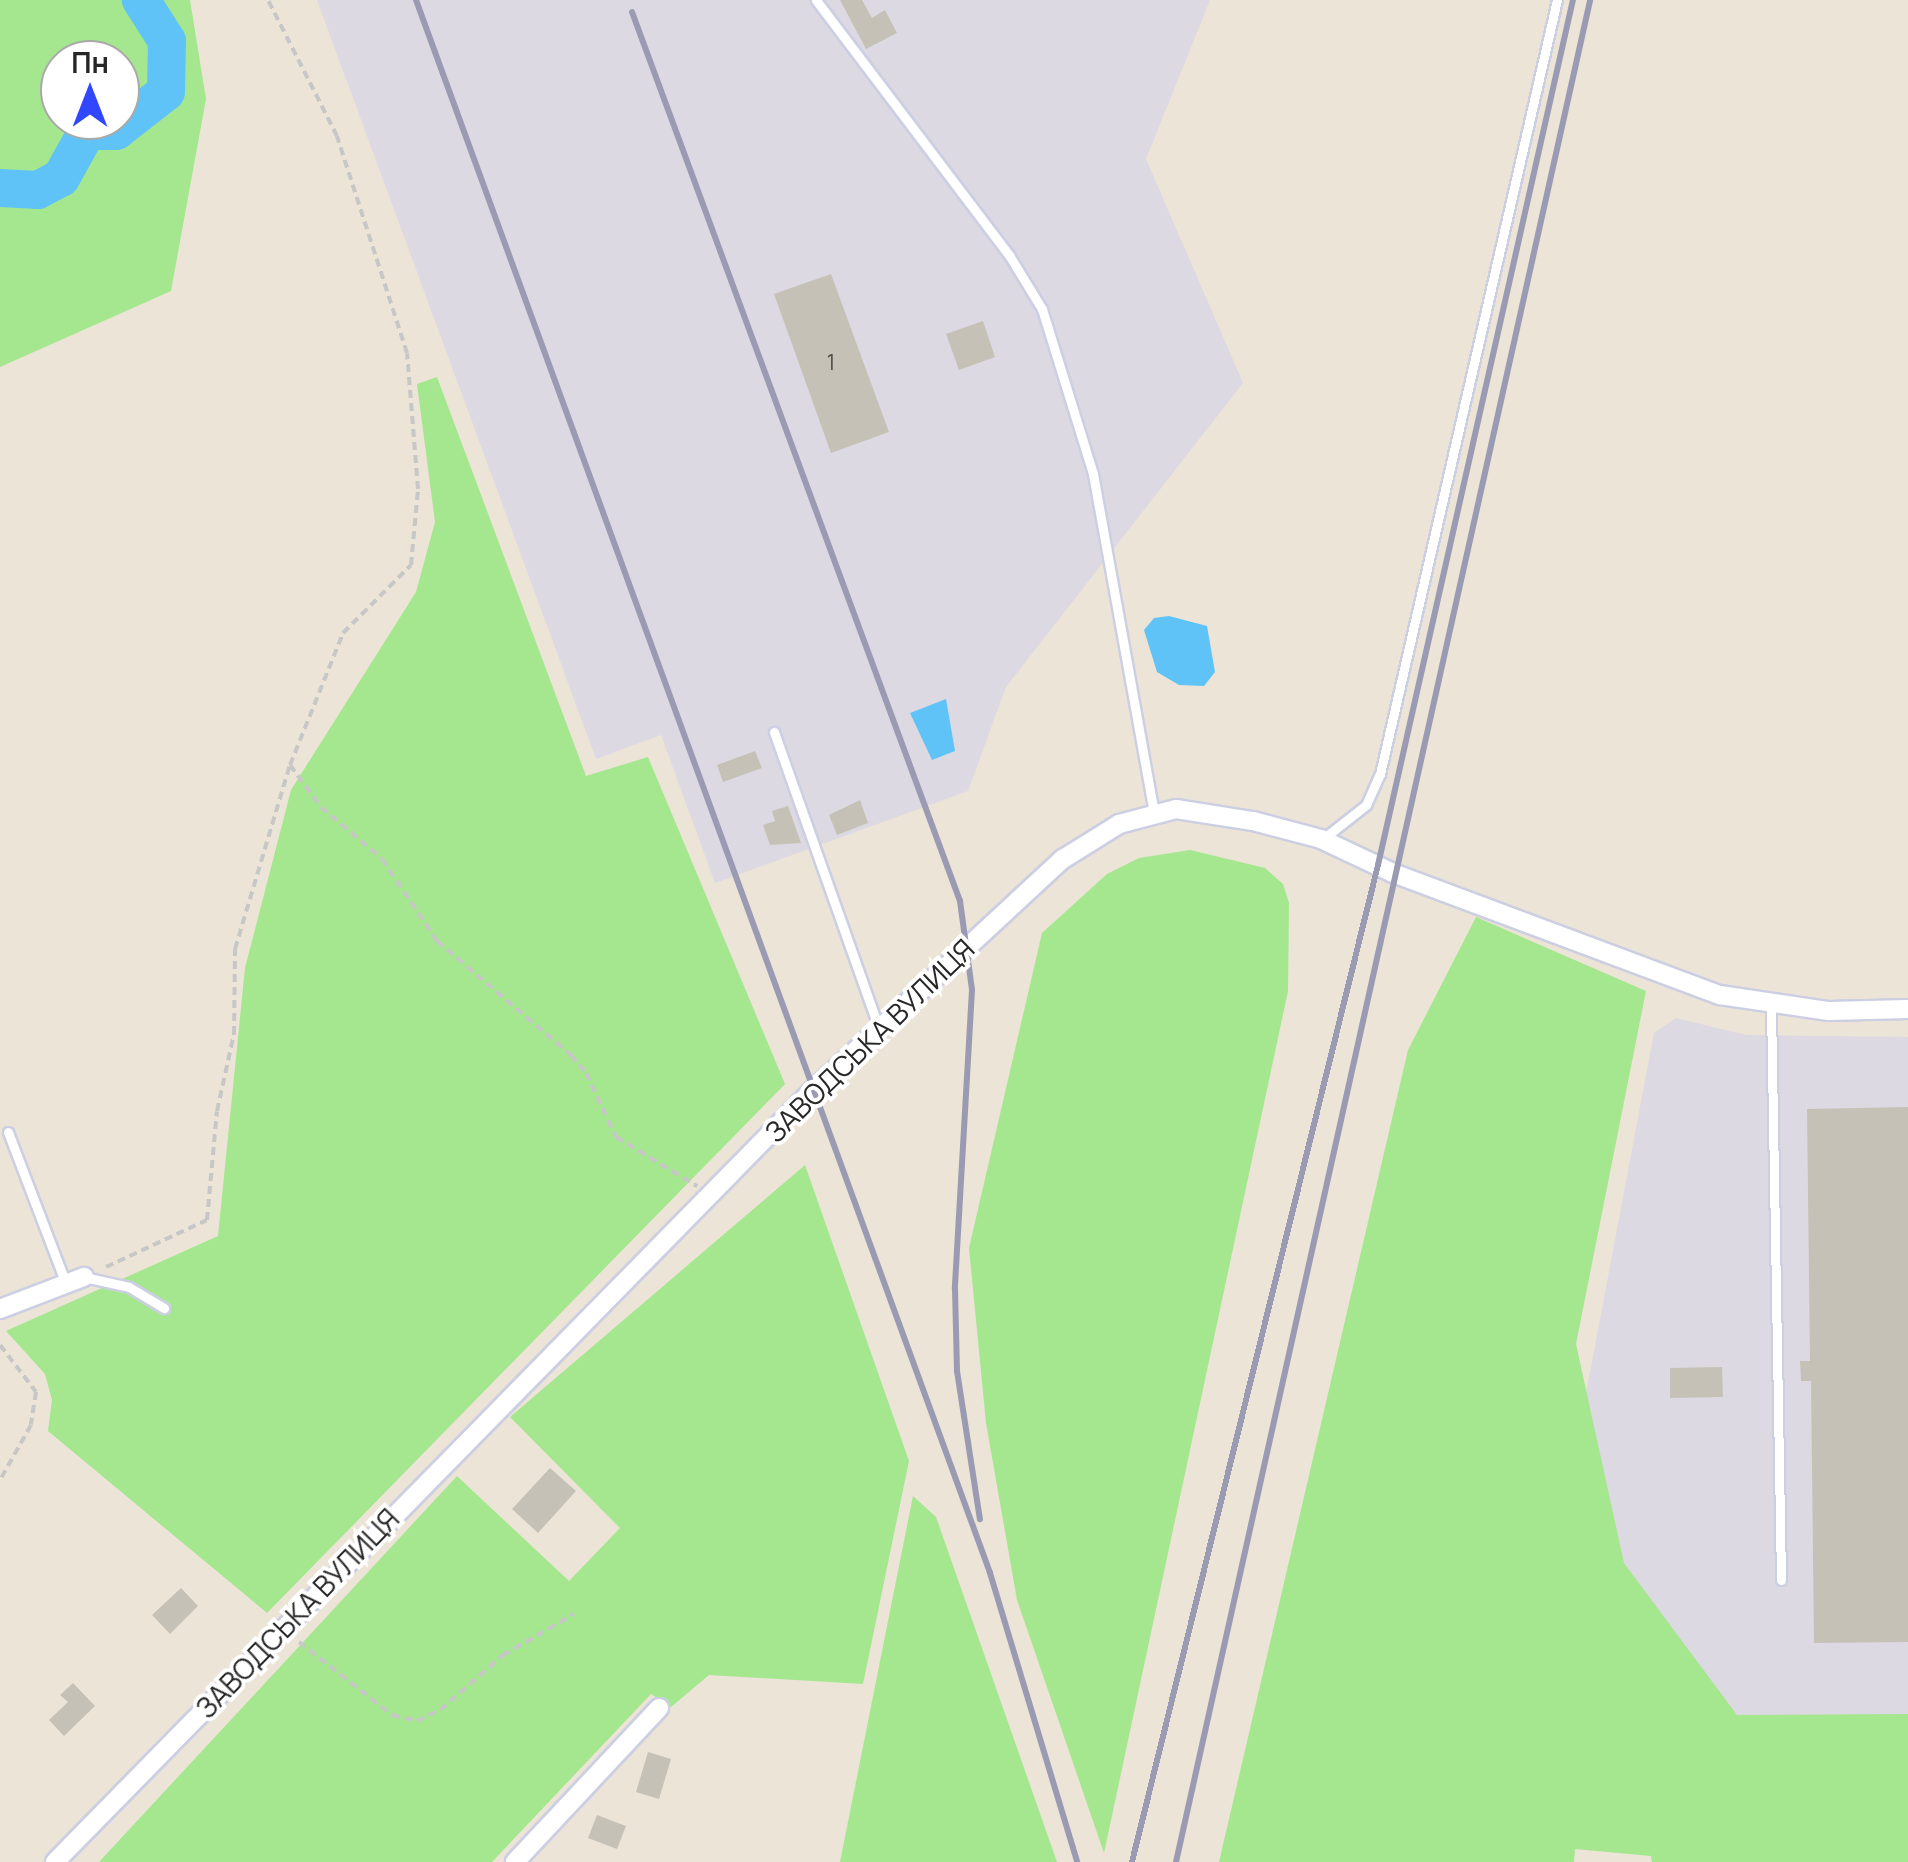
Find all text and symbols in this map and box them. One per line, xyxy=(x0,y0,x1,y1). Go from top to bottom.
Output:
north arrow xyxy=(40,40,140,140)
text: Пн xyxy=(71,43,109,81)
house number: 1 xyxy=(827,350,835,376)
street label: ЗАВОДСЬКА ВУЛИЦЯ xyxy=(758,932,980,1148)
street label: ЗАВОДСЬКА ВУЛИЦЯ xyxy=(189,1502,405,1724)

